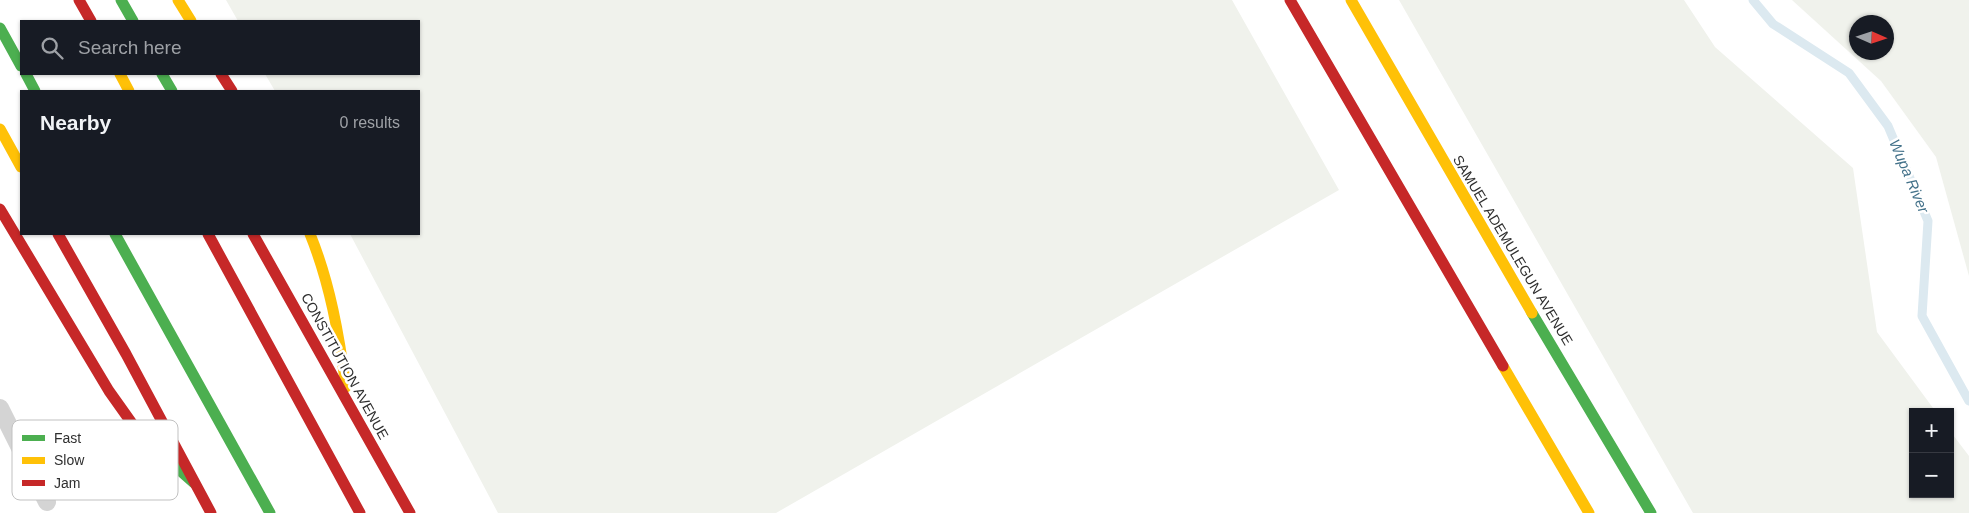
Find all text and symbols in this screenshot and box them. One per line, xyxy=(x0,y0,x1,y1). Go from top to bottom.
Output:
north arrow xyxy=(1849,15,1894,60)
search box xyxy=(20,20,420,75)
icon: search xyxy=(38,34,66,62)
text: Search here xyxy=(78,37,182,58)
text: Nearby xyxy=(40,111,111,134)
text: 0 results xyxy=(340,114,400,131)
water label: Wupa River xyxy=(1886,136,1933,216)
street label: SAMUEL ADEMULEGUN AVENUE xyxy=(1450,152,1576,348)
street label: CONSTITUTION AVENUE xyxy=(298,290,392,442)
map controls xyxy=(1909,408,1954,498)
button: + xyxy=(1909,408,1954,453)
legend xyxy=(12,420,178,500)
text: Fast xyxy=(54,430,81,446)
text: Slow xyxy=(54,452,85,468)
button: − xyxy=(1909,453,1954,498)
text: Jam xyxy=(54,475,80,491)

